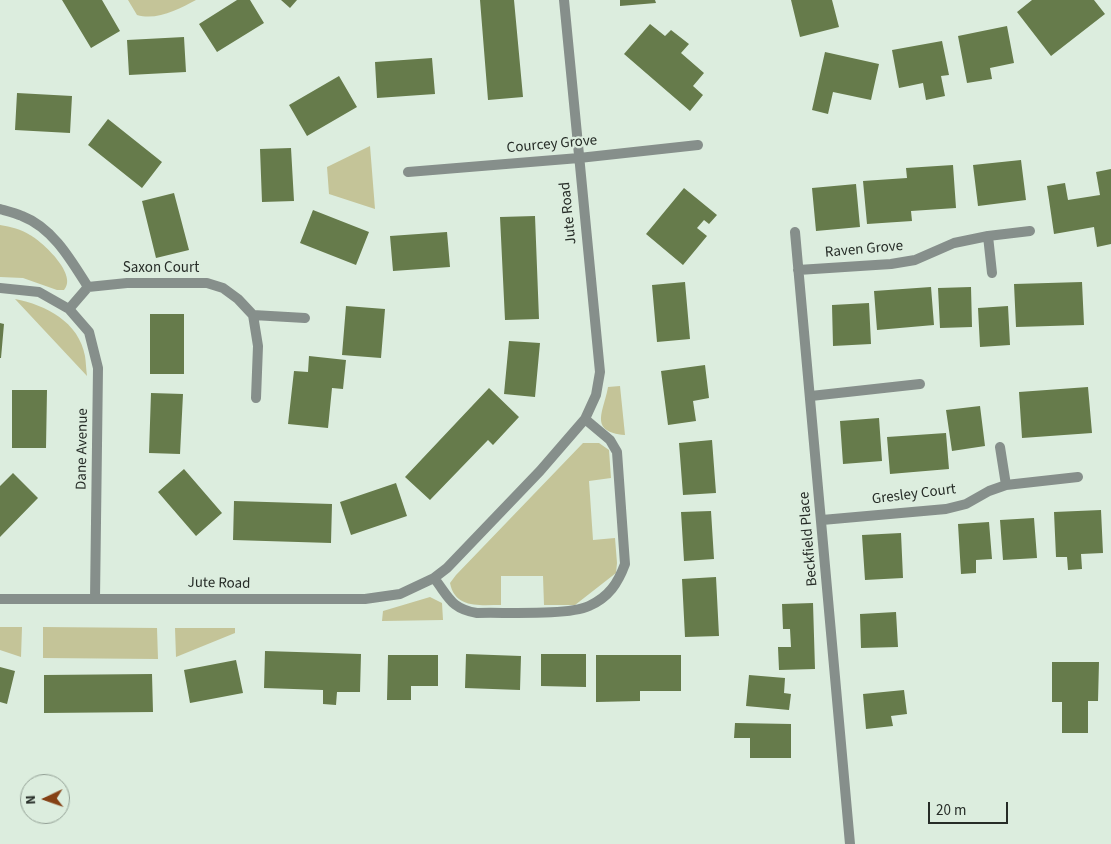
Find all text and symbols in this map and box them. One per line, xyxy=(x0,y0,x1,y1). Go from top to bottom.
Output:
street label: Courcey Grove xyxy=(506,132,598,158)
street label: Jute Road xyxy=(557,181,581,245)
street label: Raven Grove xyxy=(824,238,904,262)
street label: Saxon Court xyxy=(123,260,199,278)
street label: Dane Avenue xyxy=(73,408,93,490)
street label: Gresley Court xyxy=(871,481,957,509)
street label: Beckfield Place xyxy=(796,491,822,587)
street label: Jute Road xyxy=(187,574,251,594)
north arrow xyxy=(20,774,70,824)
scale bar xyxy=(931,792,1011,824)
text: N xyxy=(21,795,41,805)
text: 20 m xyxy=(936,800,966,821)

